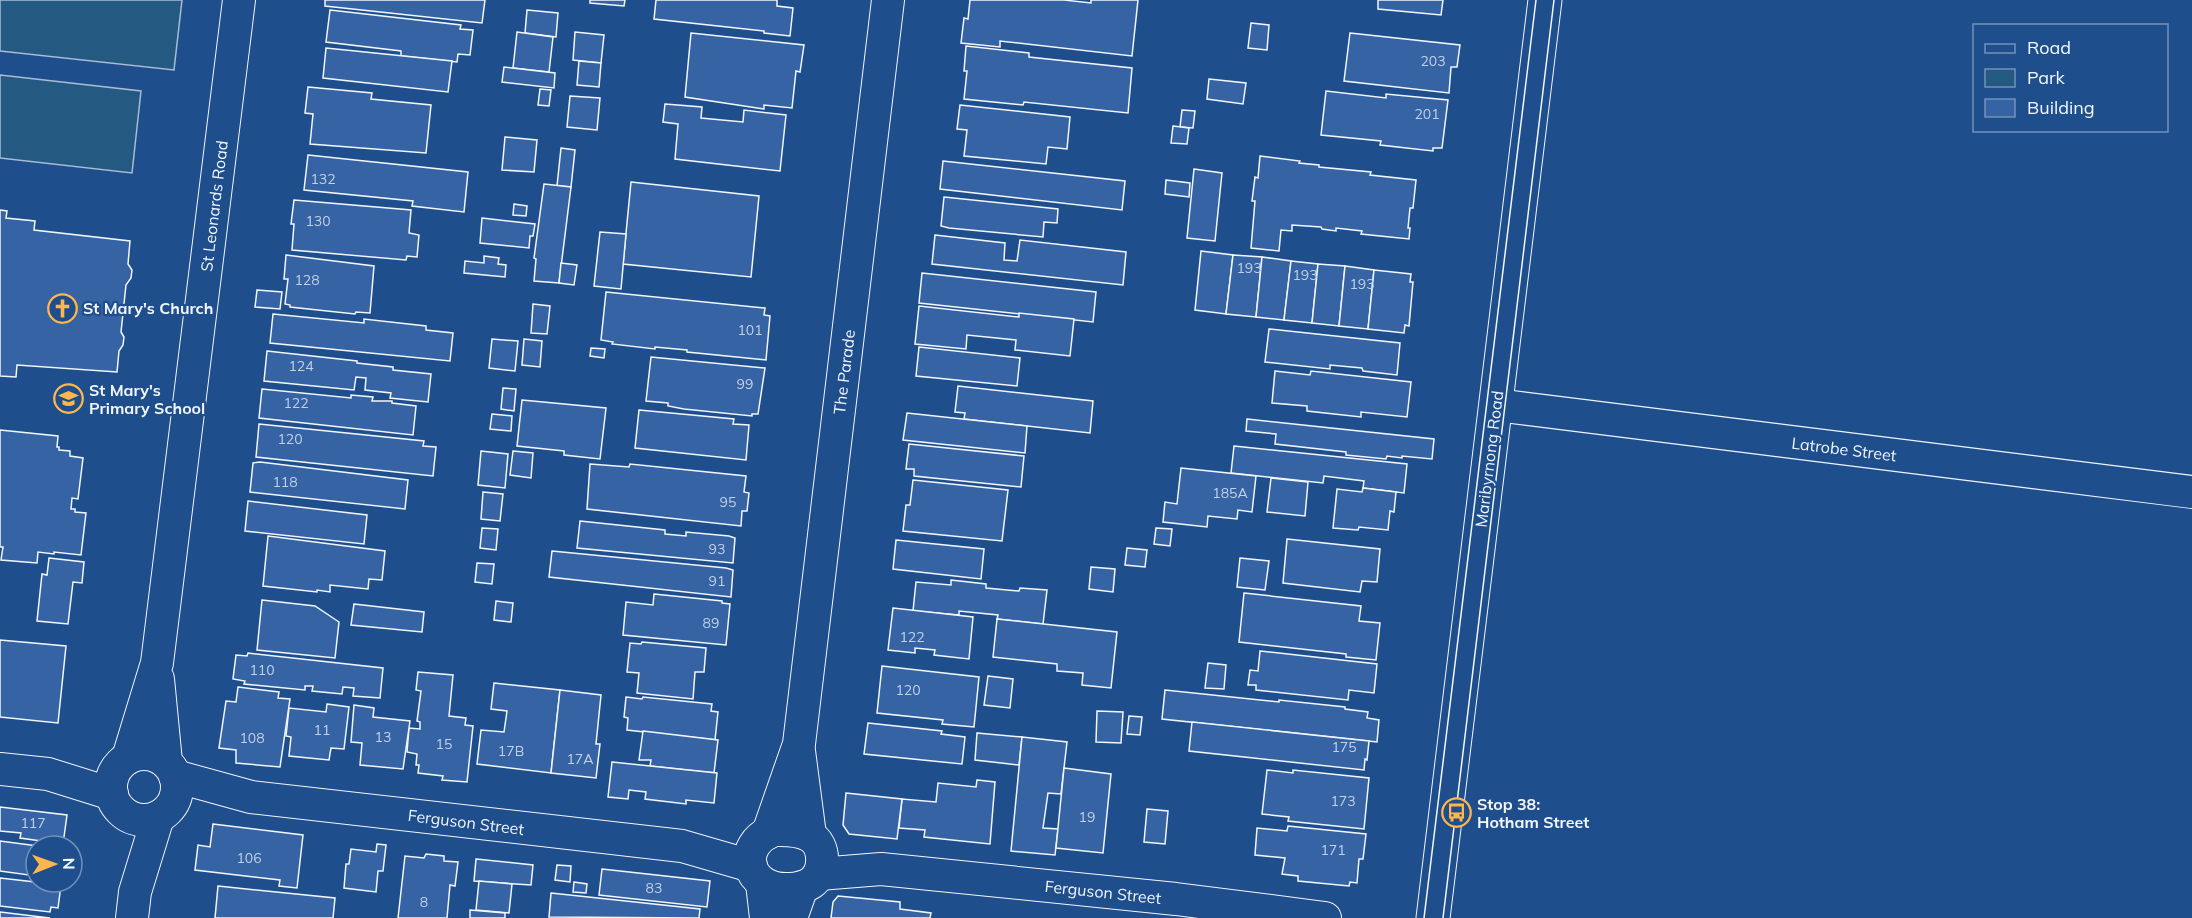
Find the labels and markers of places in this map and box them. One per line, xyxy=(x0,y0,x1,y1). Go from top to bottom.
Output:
church icon: St Mary's Church xyxy=(46,292,78,324)
place label: St Mary's Church xyxy=(83,298,213,318)
place label: St Mary's Primary School xyxy=(89,380,205,418)
school or university icon: St Mary's Primary School xyxy=(52,383,84,415)
place label: Stop 38: Hotham Street xyxy=(1477,794,1589,832)
bus stop icon: Stop 38: Hotham Street xyxy=(1440,797,1472,829)

